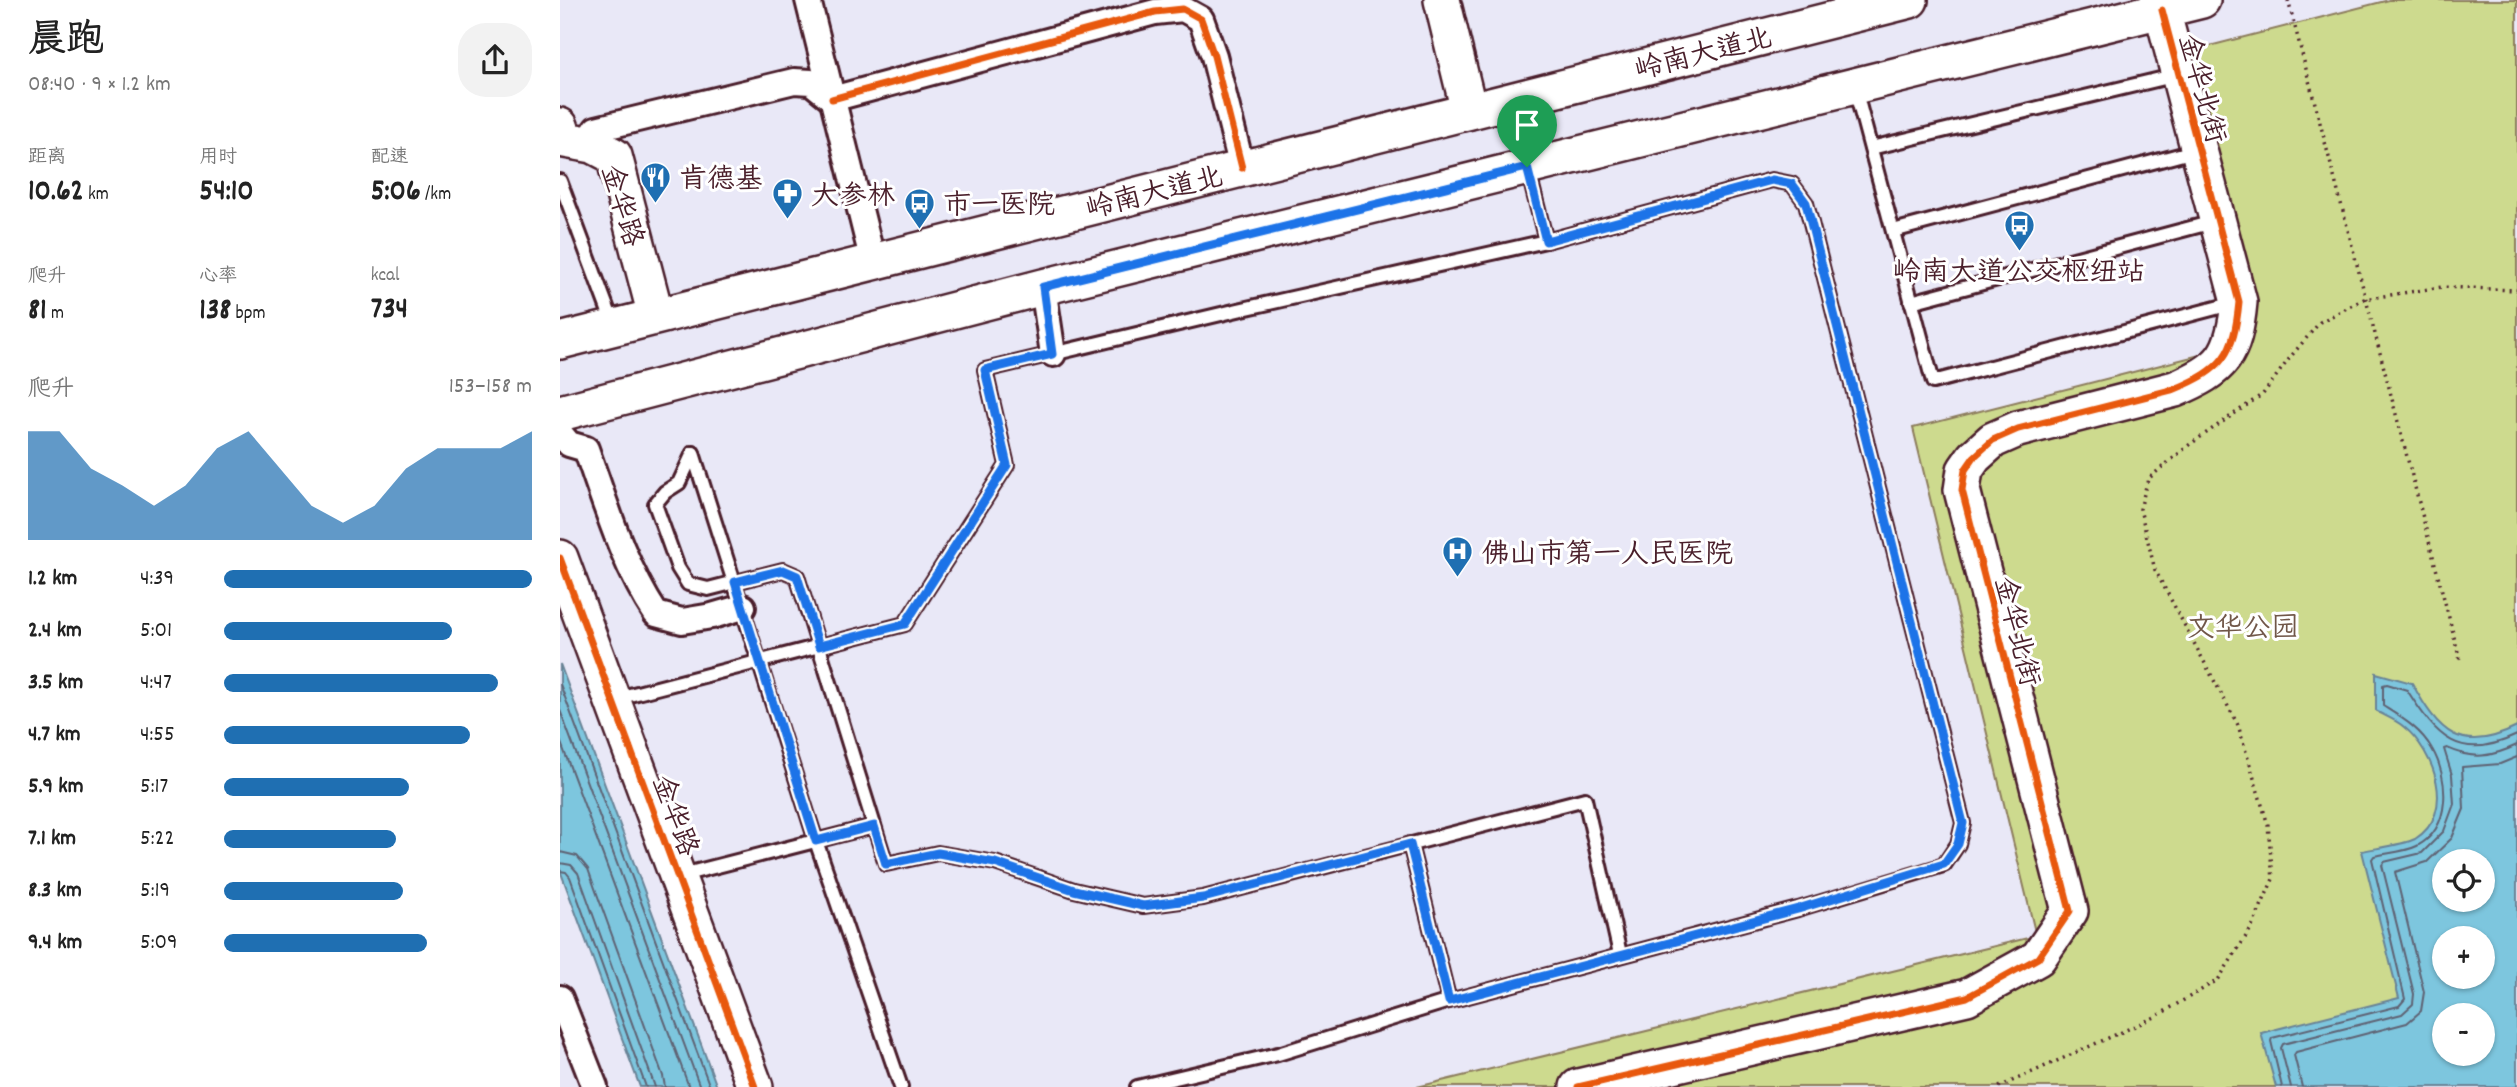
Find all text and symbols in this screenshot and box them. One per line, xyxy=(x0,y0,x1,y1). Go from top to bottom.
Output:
text: 晨跑 xyxy=(28,15,104,70)
street label: 岭南大道北 xyxy=(1631,21,1777,93)
button: share xyxy=(458,23,532,97)
street label: 金华北街 xyxy=(2165,30,2233,149)
text: 08:40 · 9 × 1.2 km xyxy=(28,69,171,102)
pin xyxy=(1497,95,1557,167)
icon: arrive xyxy=(1508,106,1546,144)
text: 距离 xyxy=(28,145,66,172)
text: 用时 xyxy=(199,145,237,172)
text: 配速 xyxy=(371,145,409,172)
street label: 金华路 xyxy=(588,160,651,252)
restaurant icon: 肯德基 xyxy=(639,160,673,204)
street label: 岭南大道北 xyxy=(1082,160,1228,232)
place label: 肯德基 xyxy=(679,162,763,202)
text: 10.62 xyxy=(28,172,84,215)
text: 54:10 xyxy=(199,172,254,215)
text: 5:06 xyxy=(371,172,421,215)
pharmacy icon: 大参林 xyxy=(771,177,805,221)
place label: 大参林 xyxy=(811,179,895,219)
text: km xyxy=(84,182,109,209)
text: /km xyxy=(421,182,451,209)
bus stop icon: 市一医院 xyxy=(903,186,937,230)
place label: 市一医院 xyxy=(943,188,1055,228)
bus stop icon: 岭南大道公交枢纽站 xyxy=(2002,209,2036,253)
place label: 岭南大道公交枢纽站 xyxy=(1893,255,2145,295)
text: kcal xyxy=(371,263,400,290)
text: 爬升 xyxy=(28,264,66,291)
text: 心率 xyxy=(199,264,237,291)
text: 734 xyxy=(371,290,408,333)
text: 81 xyxy=(28,291,47,334)
text: 138 xyxy=(199,291,231,334)
text: m xyxy=(47,301,64,328)
text: bpm xyxy=(231,301,266,328)
text: 153–158 m xyxy=(449,371,532,404)
text: 爬升 xyxy=(28,374,74,407)
hospital icon: 佛山市第一人民医院 xyxy=(1441,535,1475,579)
place label: 佛山市第一人民医院 xyxy=(1481,537,1733,577)
text: 1.2 km xyxy=(28,563,77,596)
text: 4:39 xyxy=(140,563,174,596)
street label: 金华北街 xyxy=(1981,573,2047,691)
park label: 文华公园 xyxy=(2187,611,2299,651)
text: 2.4 km xyxy=(28,615,82,648)
text: 5:01 xyxy=(140,615,172,648)
text: 3.5 km xyxy=(28,667,83,700)
text: 4:47 xyxy=(140,667,172,700)
text: 4.7 km xyxy=(28,719,81,752)
text: 4:55 xyxy=(140,719,175,752)
street label: 金华路 xyxy=(639,770,705,863)
text: 5.9 km xyxy=(28,771,84,804)
text: 5:17 xyxy=(140,771,168,804)
text: 7.1 km xyxy=(28,823,76,856)
text: 5:22 xyxy=(140,823,175,856)
map controls xyxy=(2432,849,2495,1066)
button: locate xyxy=(2432,849,2495,912)
text: 8.3 km xyxy=(28,875,82,908)
text: 5:19 xyxy=(140,875,170,908)
button: + xyxy=(2432,926,2495,989)
text: 9.4 km xyxy=(28,927,82,960)
text: 5:09 xyxy=(140,927,178,960)
button: − xyxy=(2432,1003,2495,1066)

